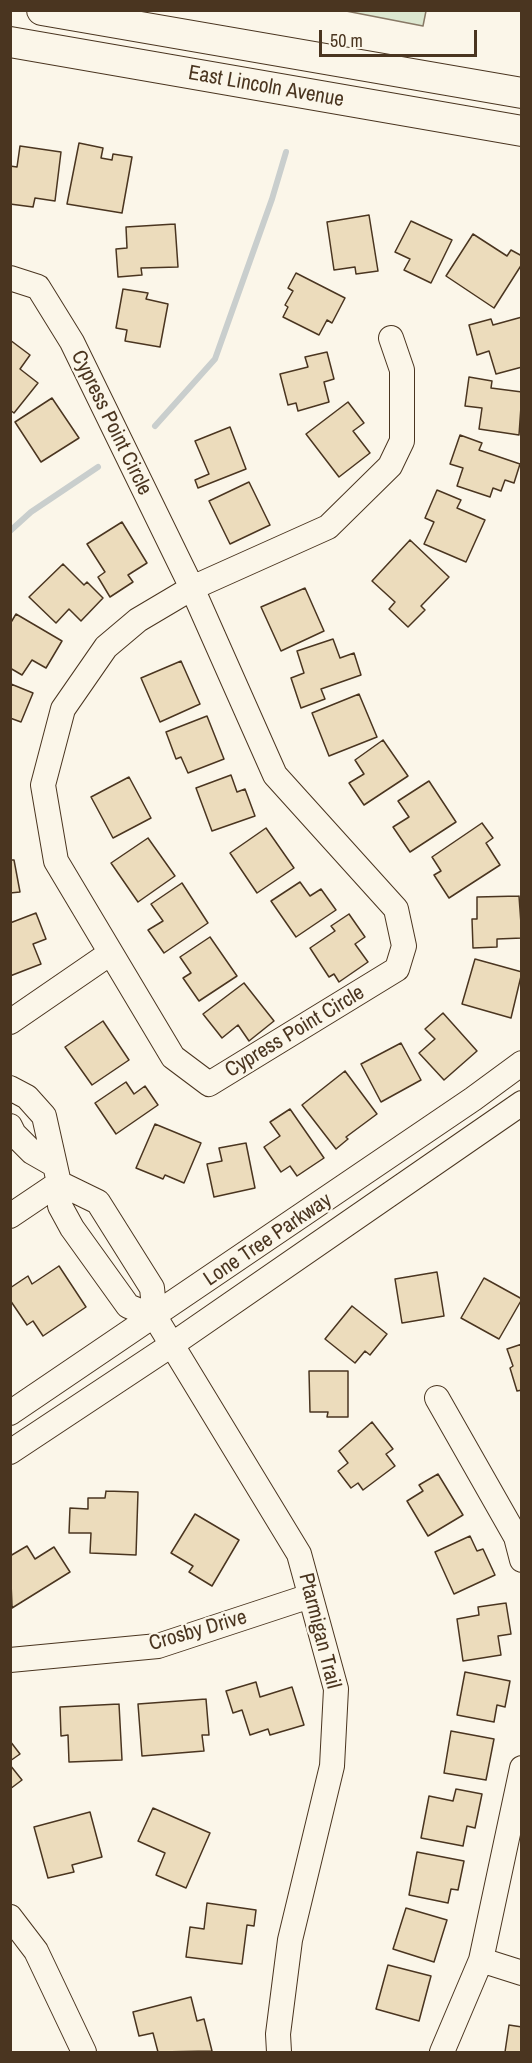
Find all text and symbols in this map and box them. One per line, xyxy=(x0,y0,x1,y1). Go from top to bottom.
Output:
scale bar xyxy=(322,18,480,56)
text: 50 m xyxy=(330,28,363,53)
street label: East Lincoln Avenue xyxy=(186,61,346,113)
street label: Cypress Point Circle xyxy=(65,347,157,499)
street label: Cypress Point Circle xyxy=(221,981,369,1083)
street label: Lone Tree Parkway xyxy=(199,1188,337,1292)
street label: Ptarmigan Trail xyxy=(292,1571,346,1691)
street label: Crosby Drive xyxy=(146,1605,250,1657)

